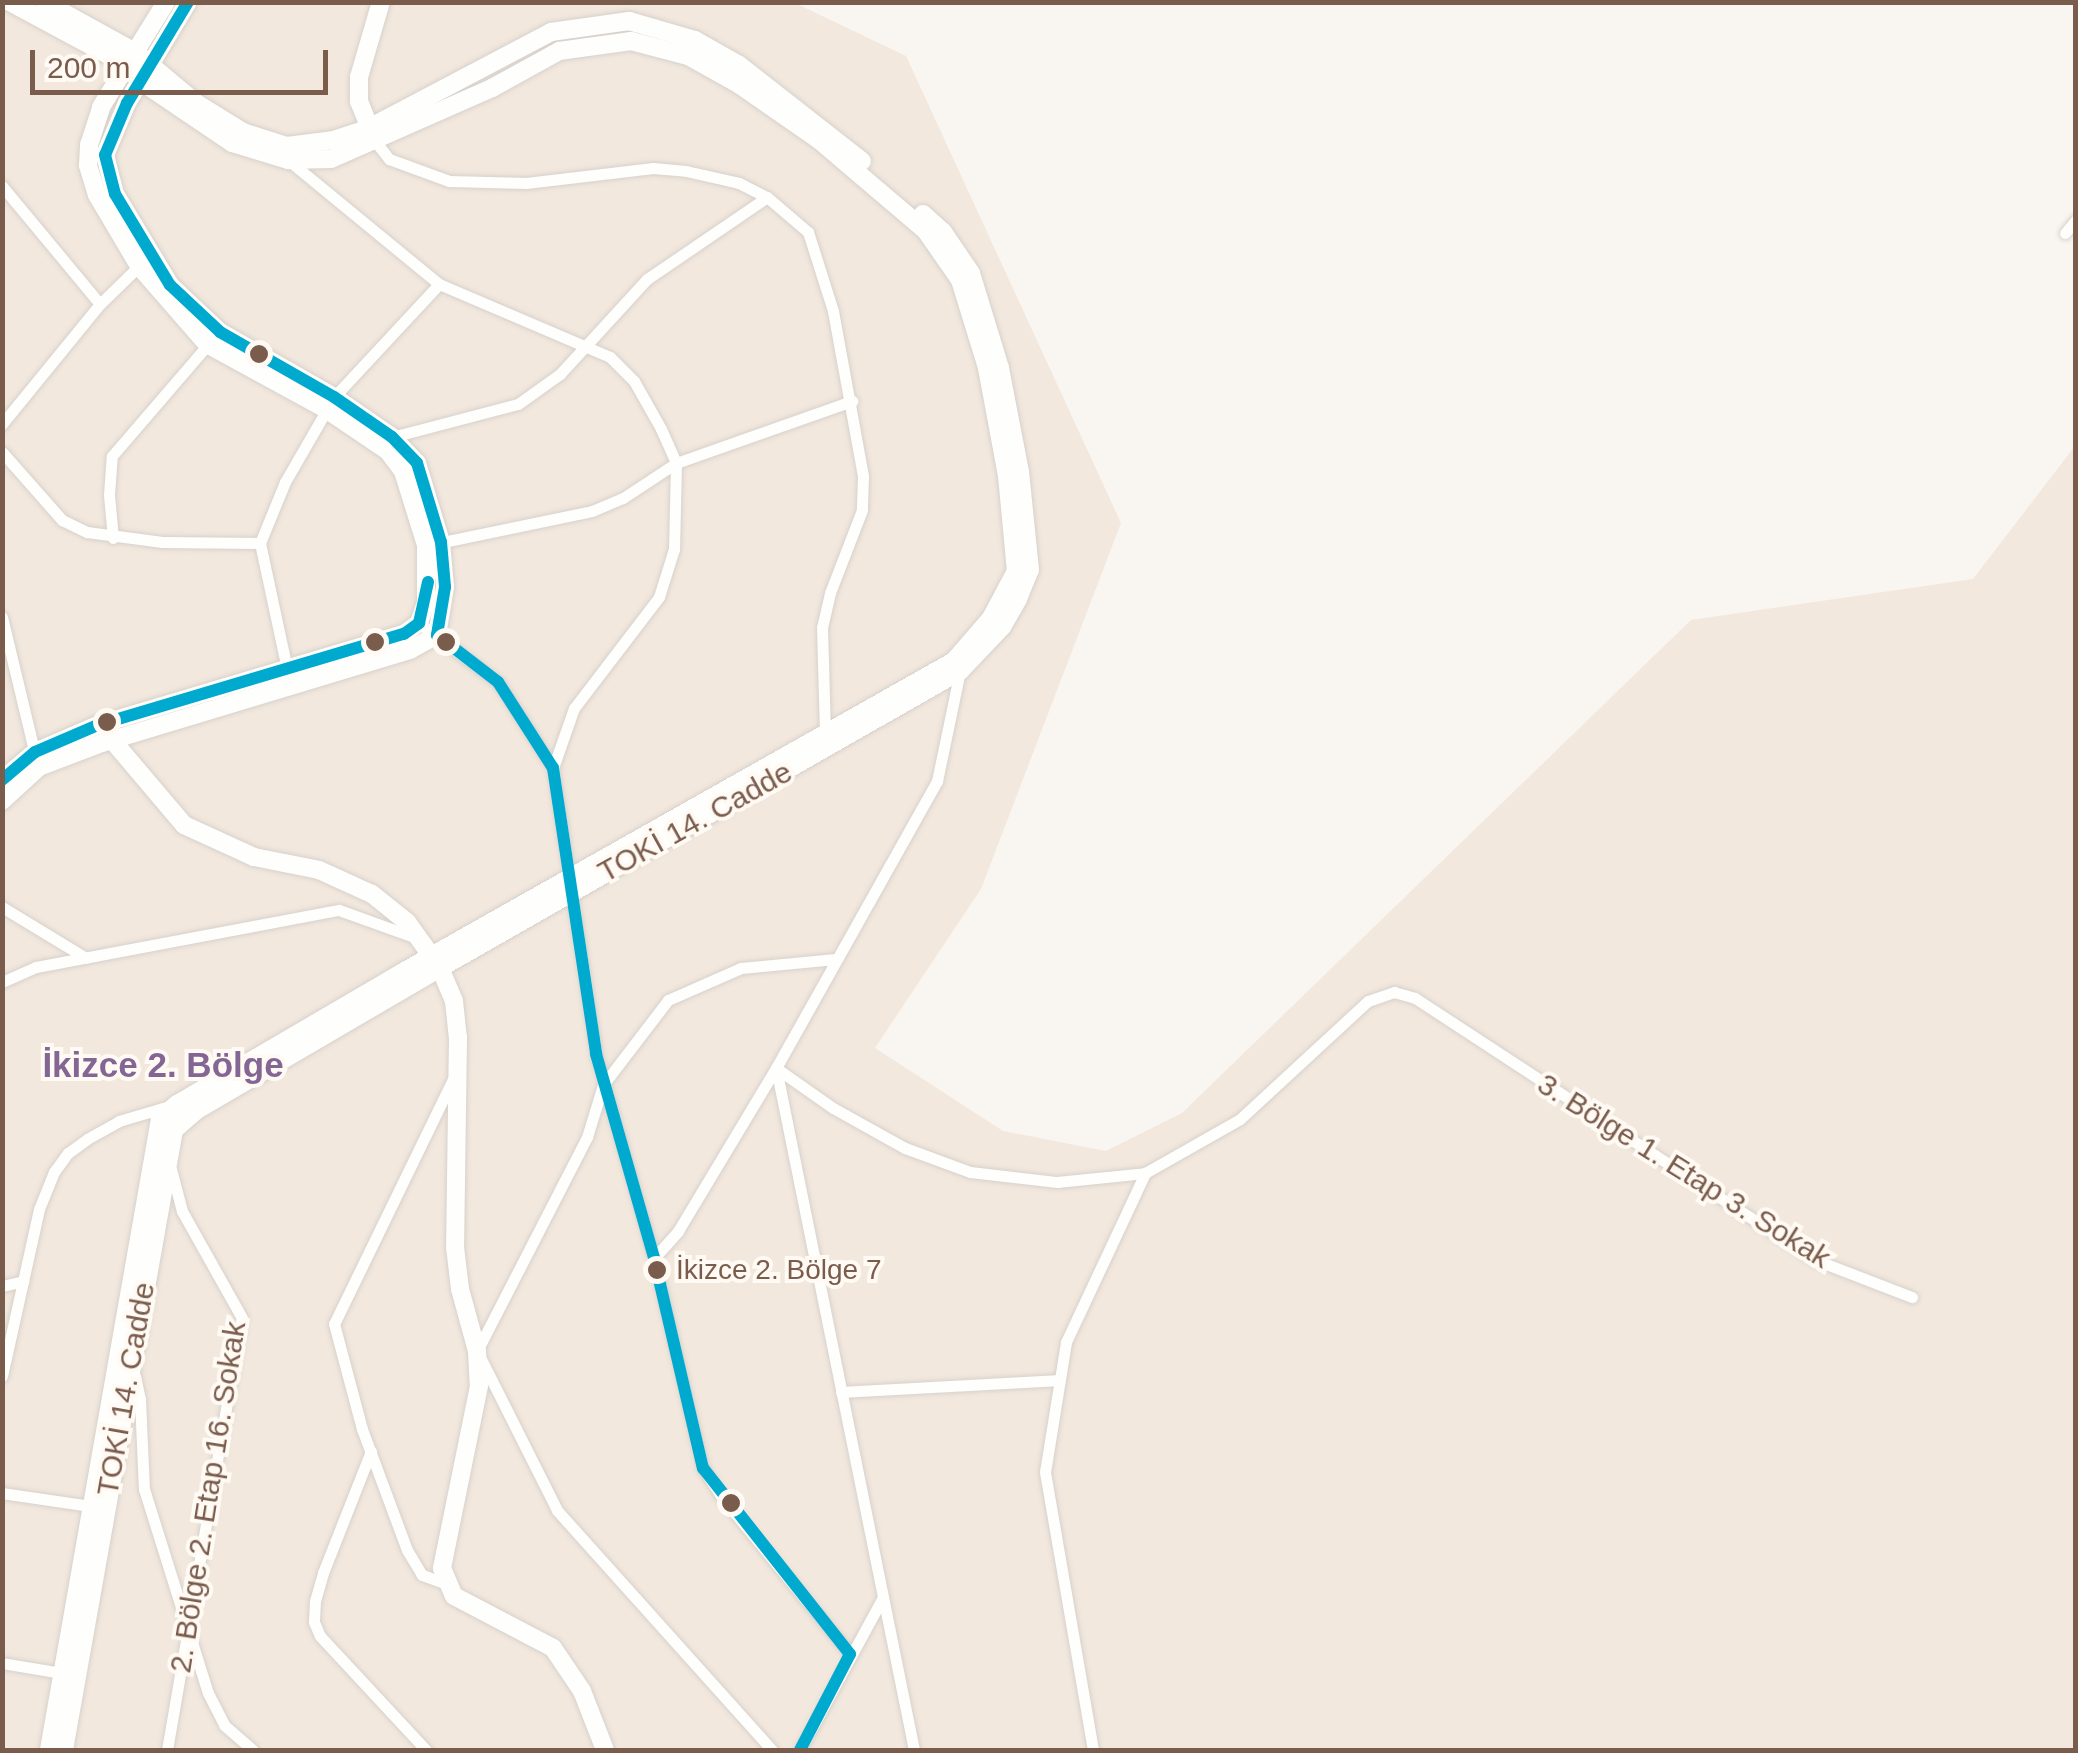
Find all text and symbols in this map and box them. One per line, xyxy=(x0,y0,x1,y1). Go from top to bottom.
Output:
scale bar xyxy=(35,30,332,92)
text: 200 m xyxy=(47,51,130,84)
unlabelled marker xyxy=(249,344,269,364)
unlabelled marker xyxy=(365,632,385,652)
unlabelled marker xyxy=(436,632,456,652)
unlabelled marker xyxy=(97,712,117,732)
street label: TOKİ 14. Cadde xyxy=(592,754,798,890)
district label: İkizce 2. Bölge xyxy=(42,1044,284,1086)
street label: 3. Bölge 1. Etap 3. Sokak xyxy=(1531,1066,1837,1276)
place label: İkizce 2. Bölge 7 xyxy=(676,1253,881,1287)
marker: İkizce 2. Bölge 7 xyxy=(647,1260,667,1280)
street label: TOKİ 14. Cadde xyxy=(89,1279,163,1499)
street label: 2. Bölge 2. Etap 16. Sokak xyxy=(162,1319,254,1675)
unlabelled marker xyxy=(721,1493,741,1513)

